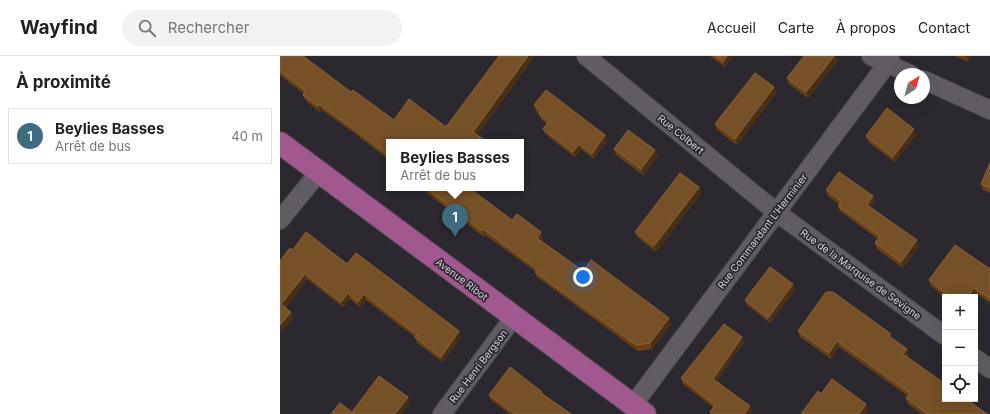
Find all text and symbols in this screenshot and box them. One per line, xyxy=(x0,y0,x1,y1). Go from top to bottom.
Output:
search box xyxy=(122,10,402,46)
text: Wayfind xyxy=(20,16,98,39)
icon: search xyxy=(136,17,158,39)
text: Rechercher xyxy=(168,18,249,37)
text: Accueil xyxy=(707,19,756,36)
text: Carte xyxy=(778,19,814,36)
text: À propos xyxy=(836,19,896,36)
text: Contact xyxy=(918,19,970,36)
north arrow xyxy=(894,68,930,104)
text: À proximité xyxy=(16,72,111,92)
street label: Rue Colbert xyxy=(656,112,707,157)
text: Beylies Basses xyxy=(55,119,164,138)
text: 1 xyxy=(27,128,33,144)
text: 40 m xyxy=(231,128,263,144)
text: Arrêt de bus xyxy=(55,138,131,154)
popup xyxy=(386,139,524,191)
text: Beylies Basses xyxy=(400,148,510,167)
text: Arrêt de bus xyxy=(400,167,476,183)
street label: Rue Commandant L'Herminier xyxy=(715,171,809,291)
pin: 1 xyxy=(442,204,468,237)
street label: Rue de la Marquise de Sevigne xyxy=(798,226,924,322)
street label: Avenue Ribot xyxy=(434,255,491,303)
your location xyxy=(573,267,593,287)
map controls xyxy=(942,294,978,402)
button: + xyxy=(942,294,978,330)
street label: Rue Henri Bergson xyxy=(447,327,510,405)
button: − xyxy=(942,330,978,366)
button: locate xyxy=(942,366,978,402)

